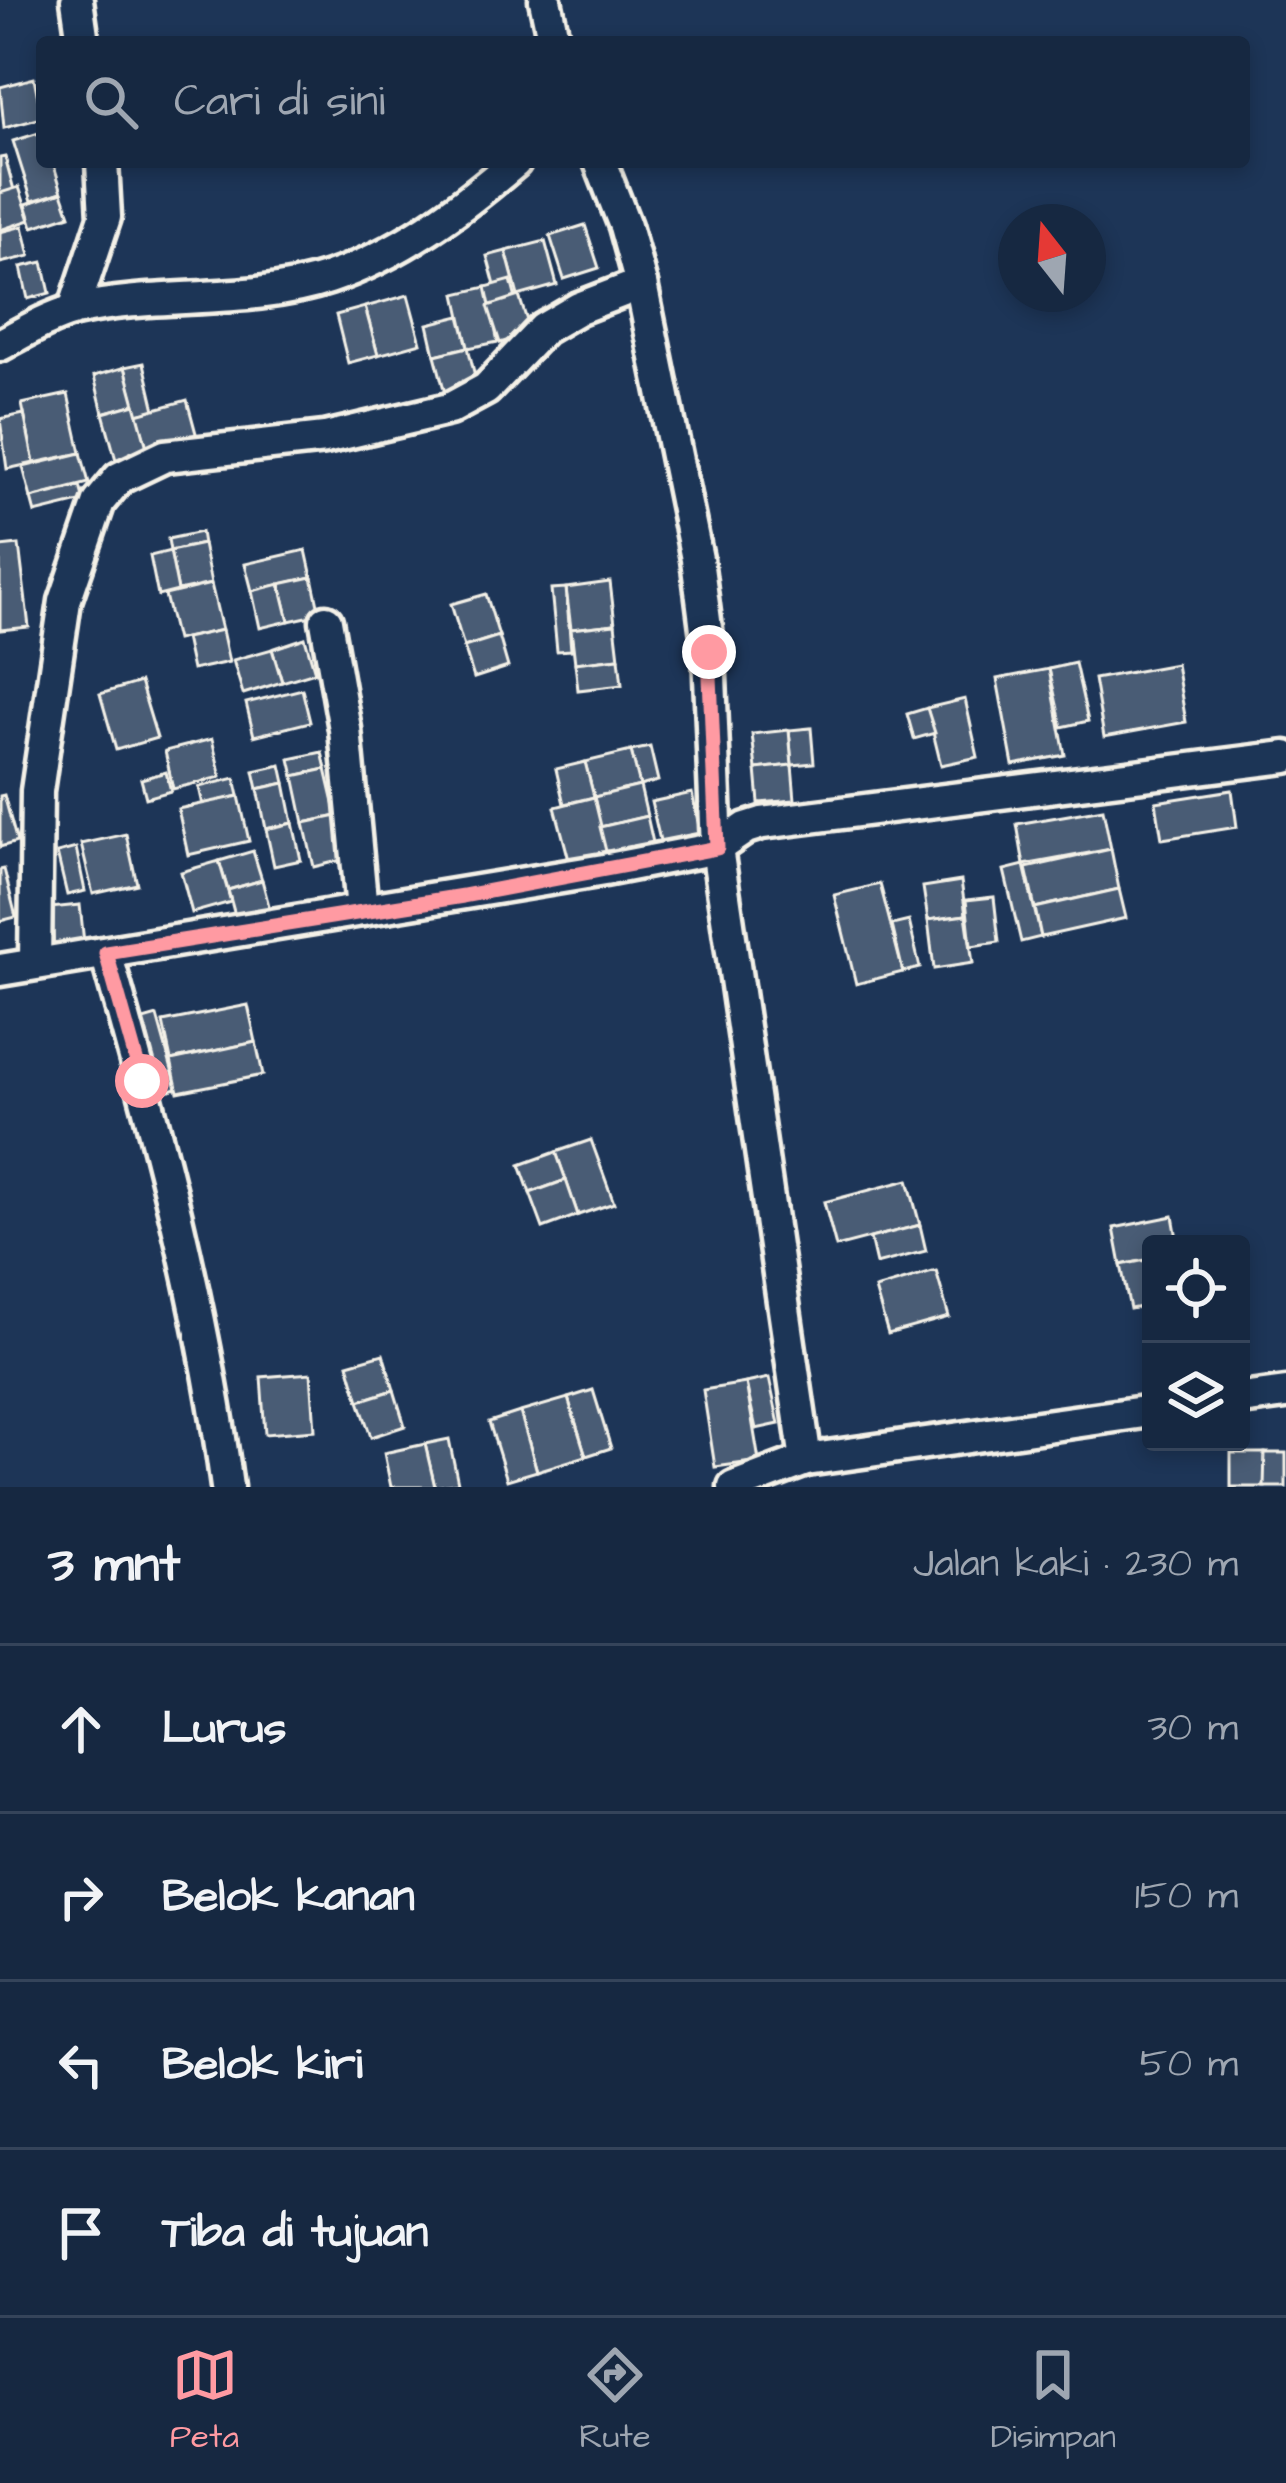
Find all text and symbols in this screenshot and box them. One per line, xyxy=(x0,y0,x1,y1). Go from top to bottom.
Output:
search box xyxy=(36,36,1250,168)
icon: search xyxy=(78,69,144,135)
text: Cari di sini xyxy=(174,71,385,133)
north arrow xyxy=(998,204,1106,312)
route end xyxy=(682,625,736,679)
route start xyxy=(115,1054,169,1108)
map controls xyxy=(1142,1235,1250,1451)
button: locate xyxy=(1142,1235,1250,1343)
button: layers xyxy=(1142,1343,1250,1451)
text: 3 mnt xyxy=(48,1530,180,1601)
text: Jalan kaki · 230 m xyxy=(913,1538,1238,1592)
icon: ahead xyxy=(48,1696,114,1762)
text: Lurus xyxy=(162,1698,286,1760)
text: 30 m xyxy=(1148,1702,1238,1756)
icon: right xyxy=(48,1864,114,1930)
text: Belok kanan xyxy=(162,1866,415,1928)
text: 150 m xyxy=(1135,1870,1238,1924)
icon: left xyxy=(48,2032,114,2098)
text: Belok kiri xyxy=(162,2034,362,2096)
text: 50 m xyxy=(1140,2038,1238,2092)
icon: arrive xyxy=(48,2200,114,2266)
text: Tiba di tujuan xyxy=(162,2202,428,2264)
tab: Peta xyxy=(170,2342,239,2460)
tab: Rute xyxy=(579,2342,651,2460)
tab: Disimpan xyxy=(991,2342,1116,2460)

